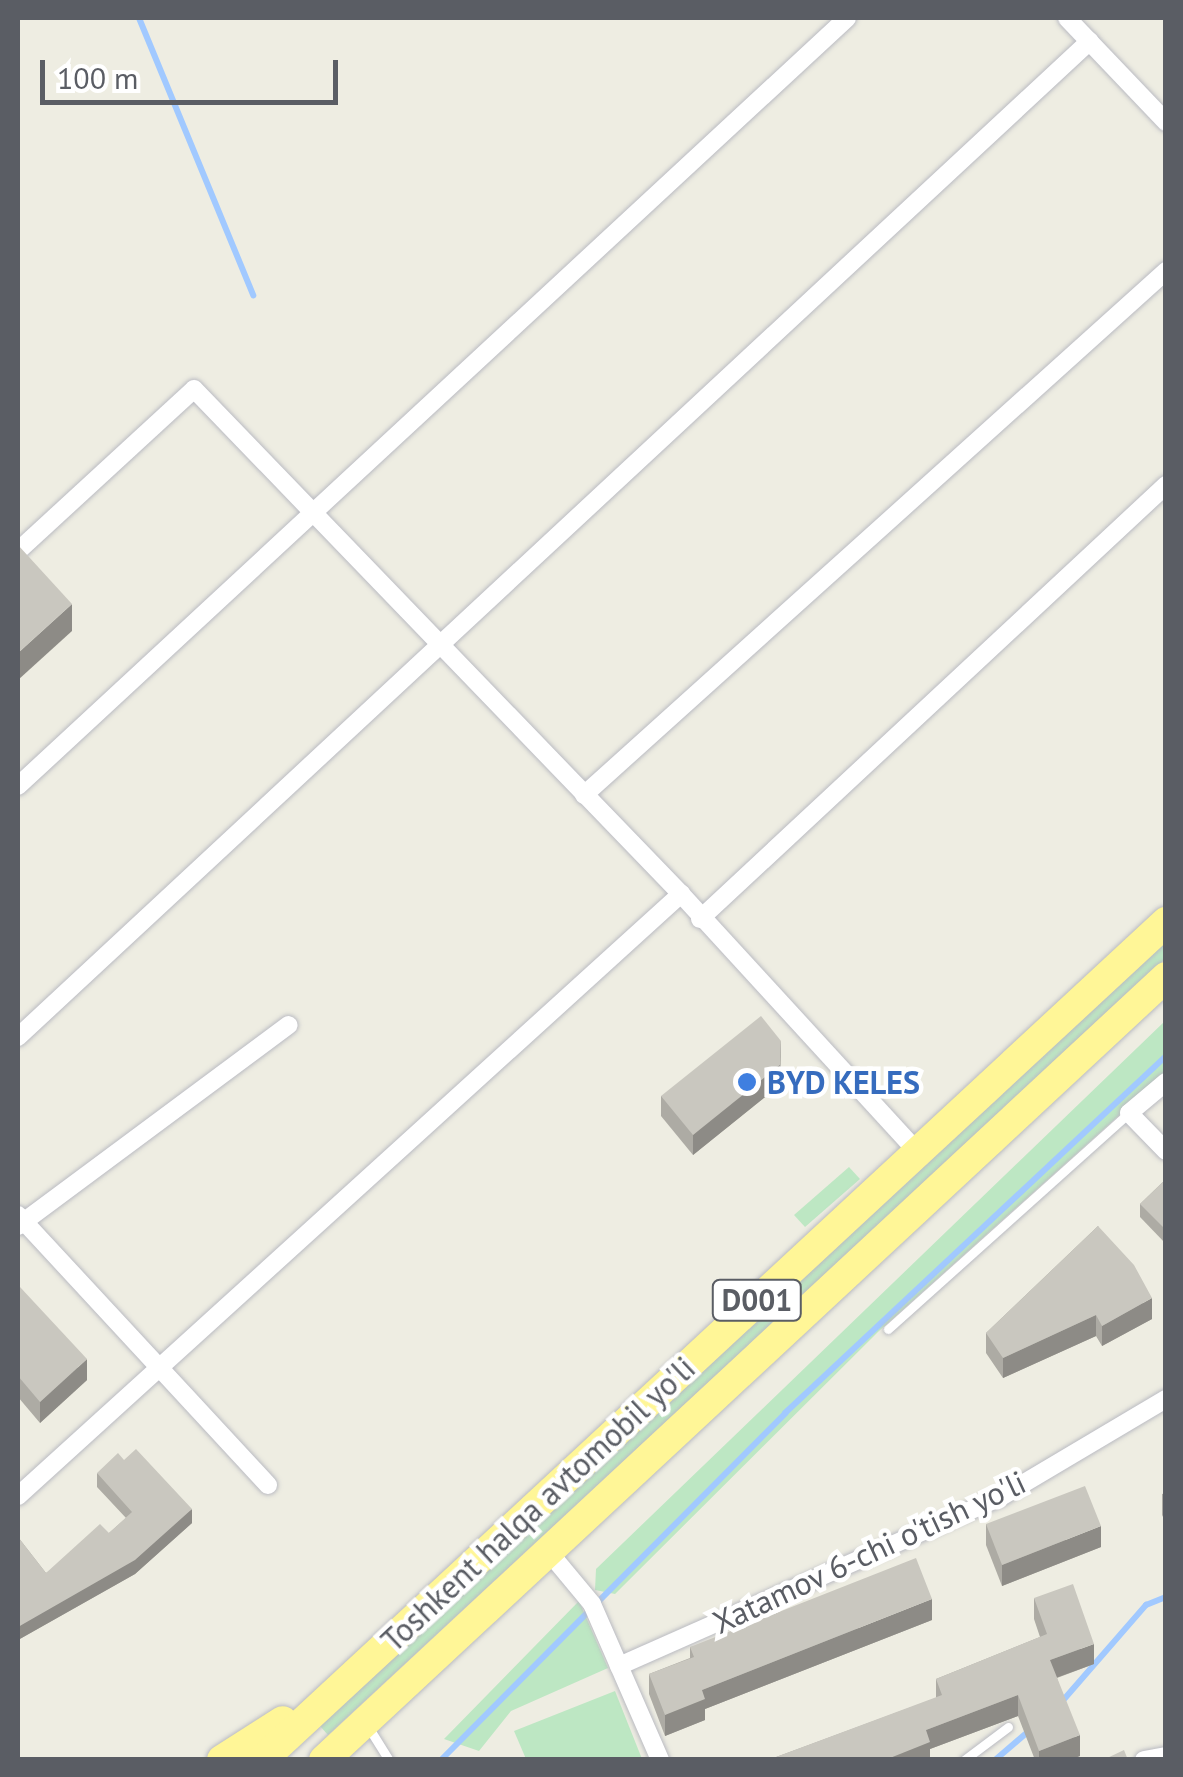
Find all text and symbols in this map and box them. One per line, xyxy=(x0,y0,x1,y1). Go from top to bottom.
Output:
scale bar xyxy=(45,40,342,102)
text: 100 m xyxy=(57,58,138,97)
place label: BYD KELES xyxy=(767,1063,920,1101)
marker: BYD KELES xyxy=(736,1071,758,1093)
road number: D001 xyxy=(710,1275,804,1325)
street label: Toshkent halqa avtomobil yo'li xyxy=(373,1348,703,1660)
street label: Xatamov 6-chi o'tish yo'li xyxy=(706,1462,1032,1642)

